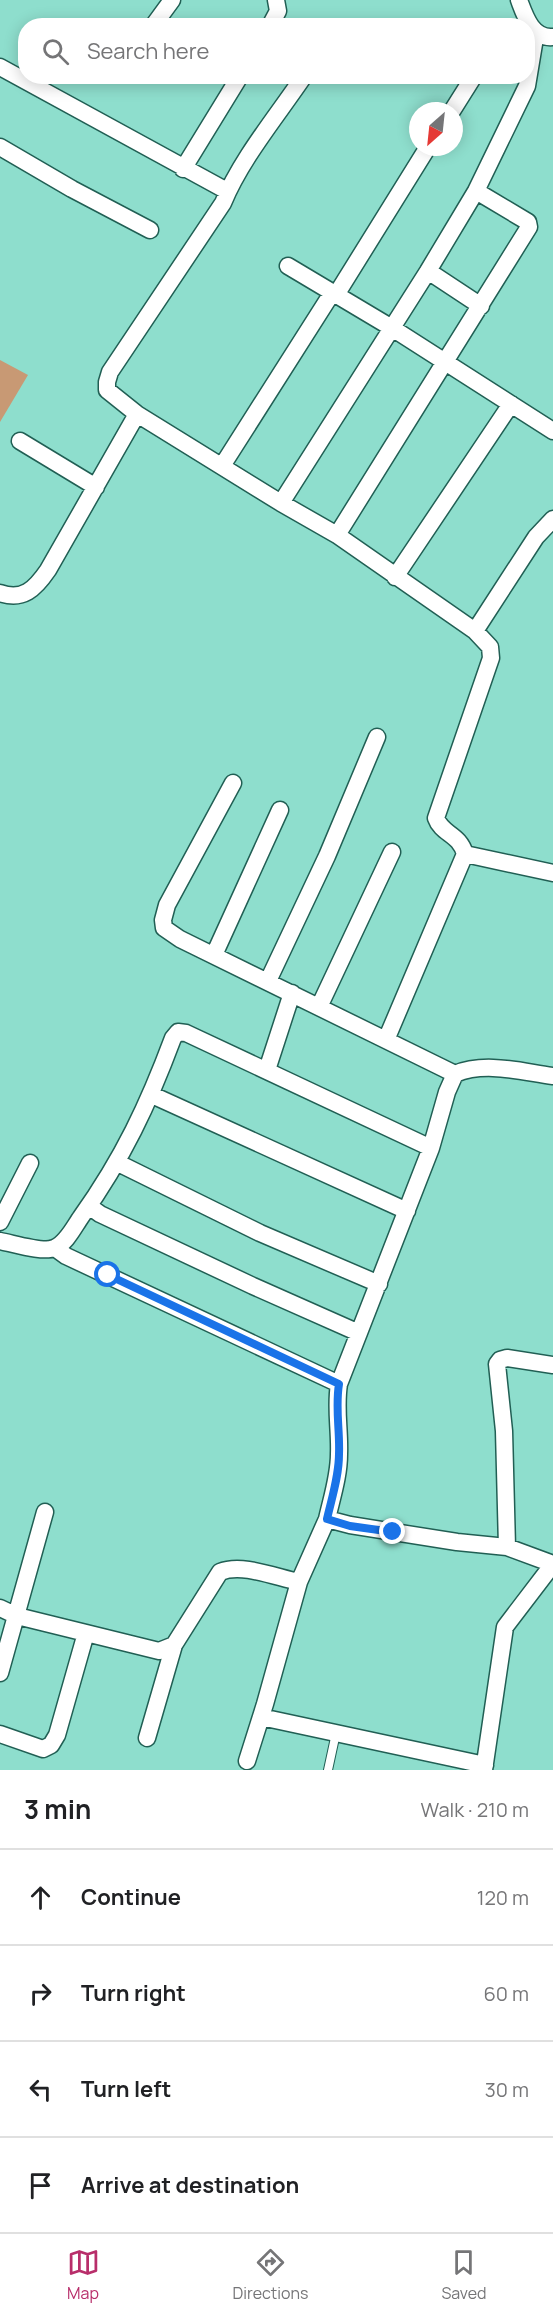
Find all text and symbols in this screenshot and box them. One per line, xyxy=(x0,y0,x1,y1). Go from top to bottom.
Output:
search box xyxy=(18,18,535,84)
icon: search xyxy=(39,35,72,68)
text: Search here xyxy=(87,36,209,66)
north arrow xyxy=(409,102,463,156)
route start xyxy=(94,1261,120,1287)
route end xyxy=(379,1518,405,1544)
text: 3 min xyxy=(24,1791,91,1827)
text: Walk · 210 m xyxy=(421,1796,529,1823)
icon: ahead xyxy=(24,1881,57,1914)
text: Continue xyxy=(81,1882,181,1912)
text: 120 m xyxy=(477,1884,529,1911)
icon: right xyxy=(24,1977,57,2010)
text: Turn right xyxy=(81,1978,186,2008)
text: 60 m xyxy=(483,1980,529,2007)
icon: left xyxy=(24,2073,57,2106)
text: Turn left xyxy=(81,2074,171,2104)
text: 30 m xyxy=(485,2076,529,2103)
icon: arrive xyxy=(24,2169,57,2202)
text: Arrive at destination xyxy=(81,2170,299,2200)
tab: Map xyxy=(67,2246,100,2304)
tab: Directions xyxy=(233,2246,308,2304)
tab: Saved xyxy=(441,2246,486,2304)

